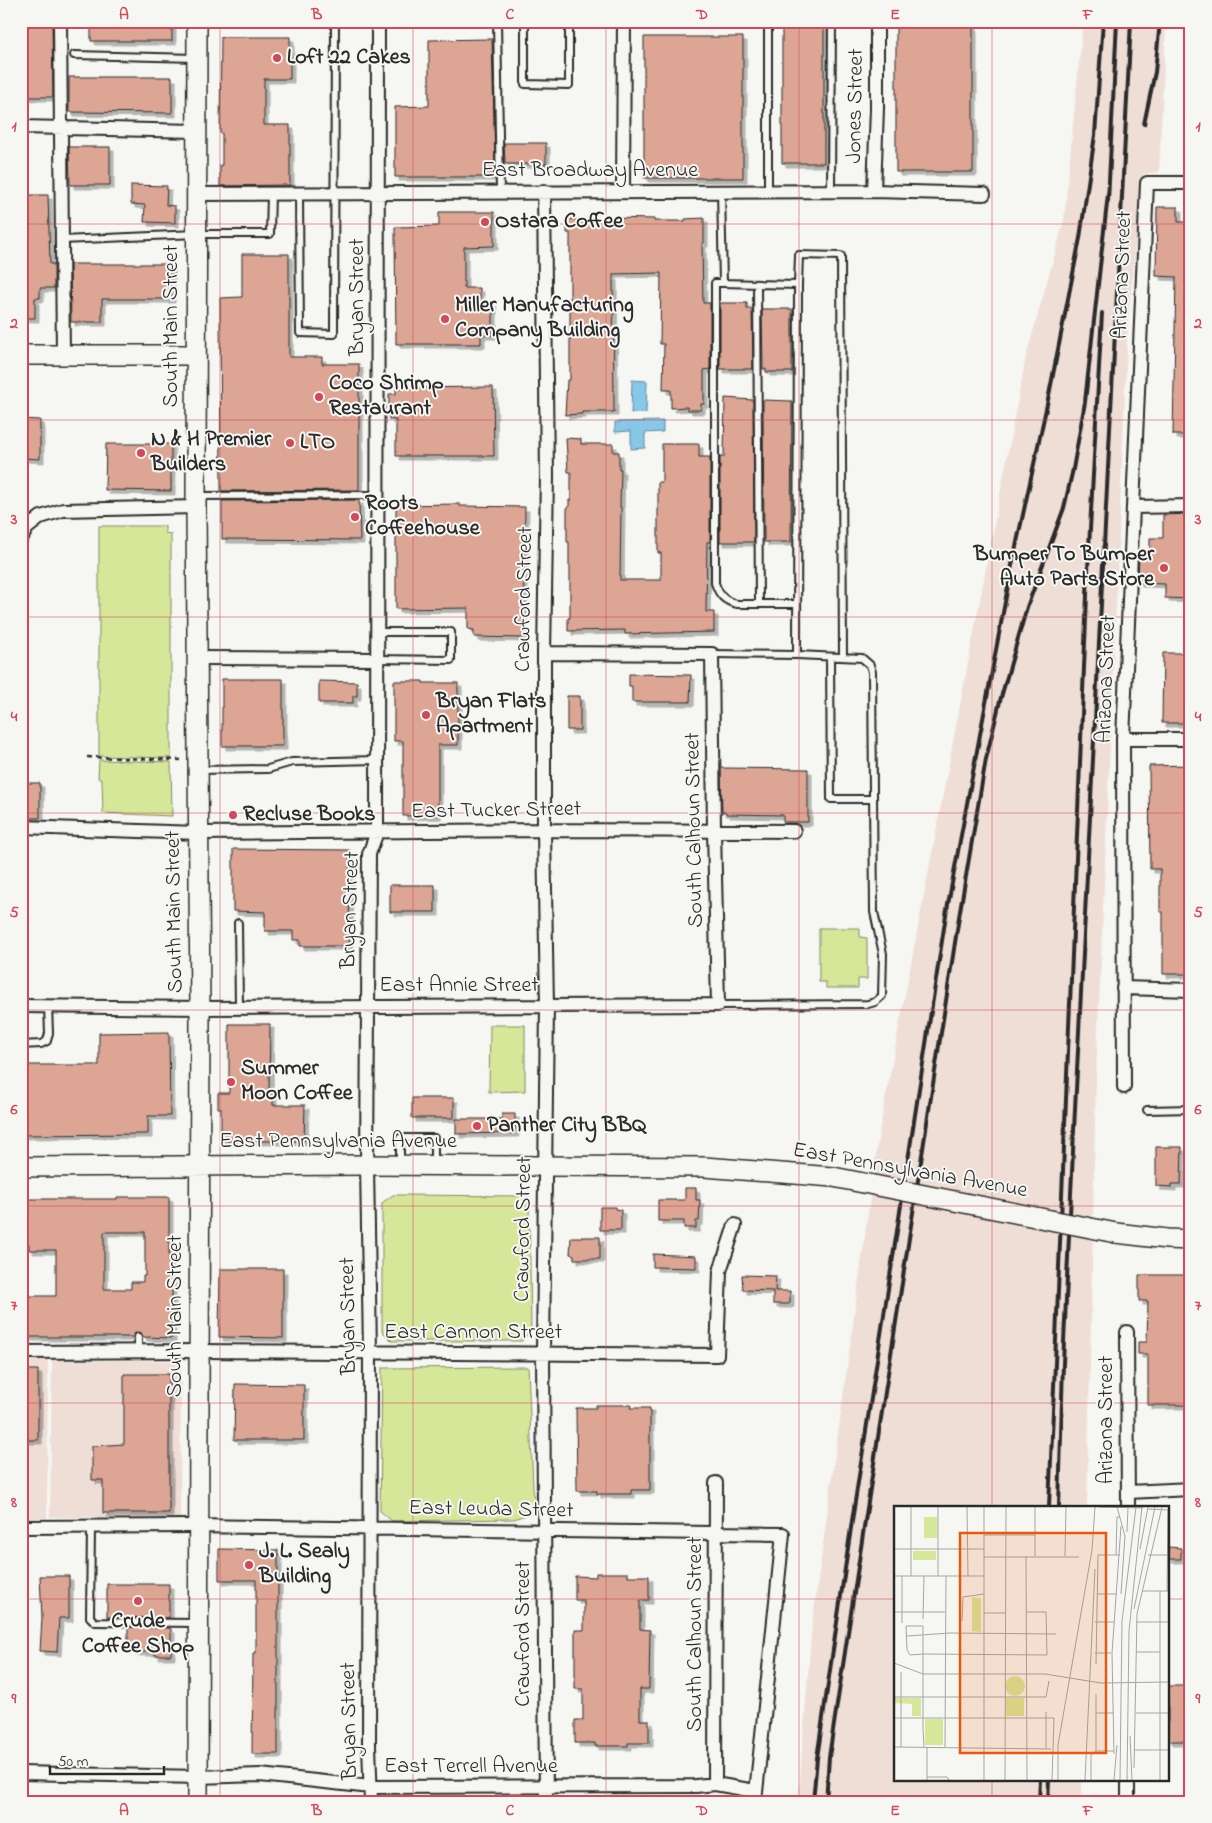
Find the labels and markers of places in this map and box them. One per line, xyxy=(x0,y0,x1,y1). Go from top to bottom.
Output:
place label: Loft 22 Cakes xyxy=(287,42,411,74)
marker: Loft 22 Cakes xyxy=(271,52,283,64)
place label: Ostara Coffee xyxy=(495,206,624,238)
marker: Ostara Coffee xyxy=(479,216,491,228)
place label: Miller Manufacturing Company Building xyxy=(455,290,634,348)
marker: Miller Manufacturing Company Building xyxy=(439,313,451,325)
place label: Coco Shrimp Restaurant xyxy=(329,368,444,425)
marker: Coco Shrimp Restaurant xyxy=(313,391,325,403)
place label: N & H Premier Builders xyxy=(150,424,272,481)
place label: LTO xyxy=(300,427,335,459)
marker: LTO xyxy=(284,437,296,449)
marker: N & H Premier Builders xyxy=(135,447,147,459)
place label: Roots Coffeehouse xyxy=(365,488,481,545)
marker: Roots Coffeehouse xyxy=(349,511,361,523)
place label: Bumper To Bumper Auto Parts Store xyxy=(973,539,1155,596)
marker: Bumper To Bumper Auto Parts Store xyxy=(1158,562,1170,574)
place label: Bryan Flats Apartment xyxy=(435,686,547,743)
marker: Bryan Flats Apartment xyxy=(420,709,432,721)
place label: Recluse Books xyxy=(243,799,375,831)
marker: Recluse Books xyxy=(227,809,239,821)
place label: Summer Moon Coffee xyxy=(241,1053,354,1110)
marker: Summer Moon Coffee xyxy=(225,1076,237,1088)
place label: Panther City BBQ xyxy=(487,1110,647,1143)
marker: Panther City BBQ xyxy=(471,1120,483,1132)
place label: J. L. Sealy Building xyxy=(258,1536,350,1594)
marker: J. L. Sealy Building xyxy=(243,1559,255,1571)
marker: Crude Coffee Shop xyxy=(132,1595,144,1607)
place label: Crude Coffee Shop xyxy=(82,1606,194,1663)

